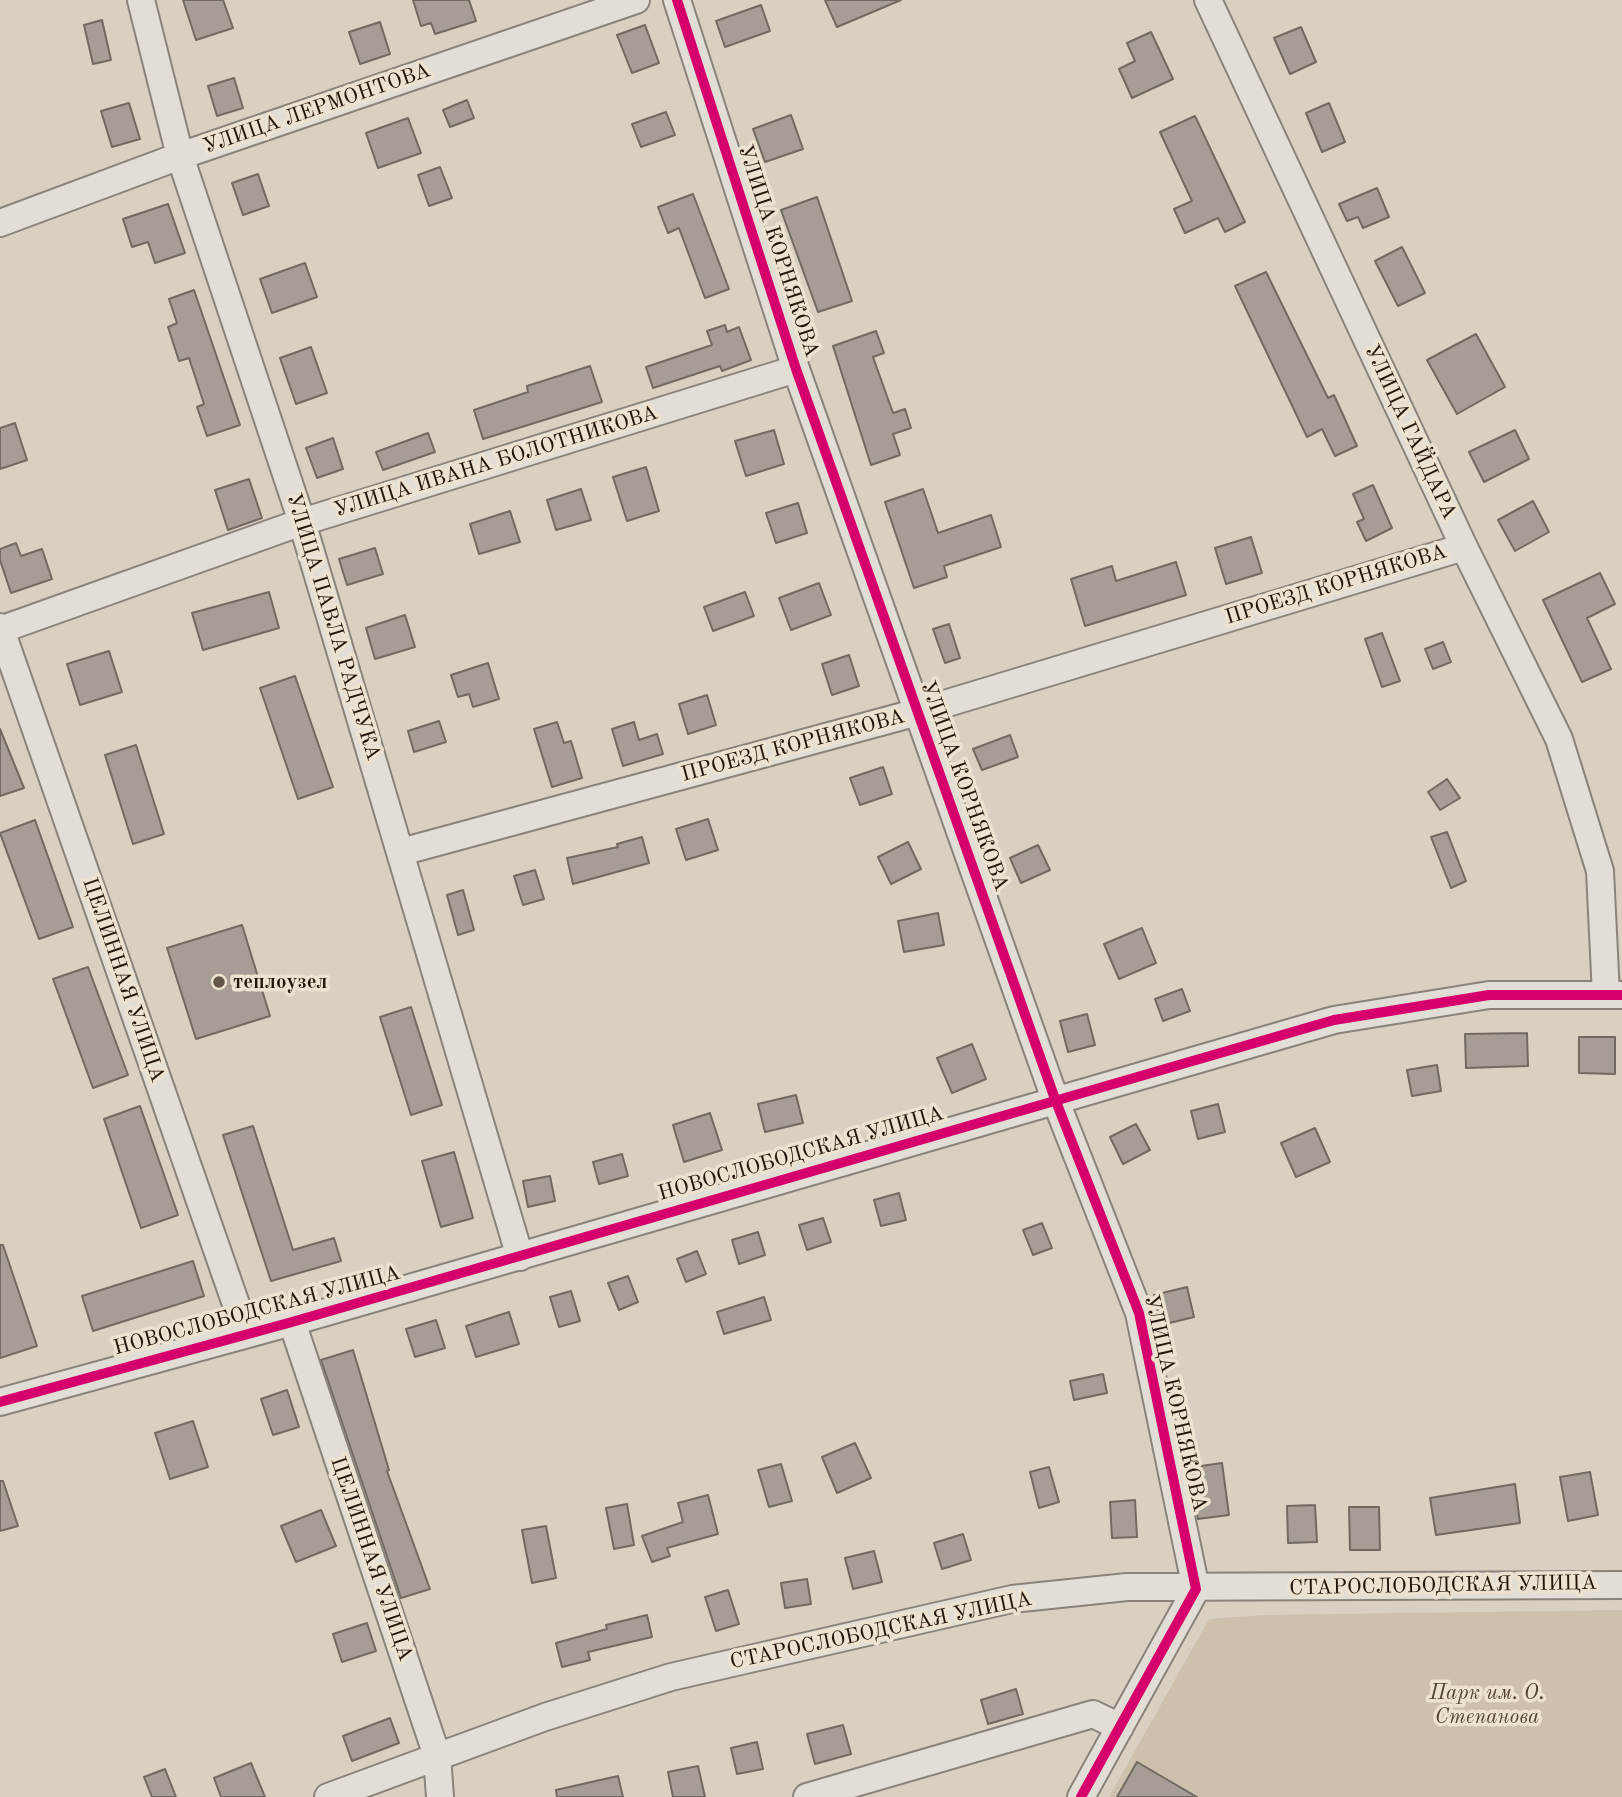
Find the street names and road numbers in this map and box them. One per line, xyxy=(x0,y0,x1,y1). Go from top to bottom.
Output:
street label: УЛИЦА ЛЕРМОНТОВА xyxy=(200,58,434,160)
street label: УЛИЦА КОРНЯКОВА xyxy=(732,142,824,360)
street label: УЛИЦА ГАЙДАРА xyxy=(1358,341,1462,523)
street label: УЛИЦА ИВАНА БОЛОТНИКОВА xyxy=(331,401,661,523)
street label: УЛИЦА ПАВЛА РАДЧУКА xyxy=(280,491,386,763)
street label: ПРОЕЗД КОРНЯКОВА xyxy=(1222,539,1450,631)
street label: УЛИЦА КОРНЯКОВА xyxy=(914,677,1014,895)
street label: ПРОЕЗД КОРНЯКОВА xyxy=(679,704,907,788)
street label: ЦЕЛИННАЯ УЛИЦА xyxy=(76,875,170,1085)
street label: НОВОСЛОБОДСКАЯ УЛИЦА xyxy=(655,1101,947,1207)
street label: НОВОСЛОБОДСКАЯ УЛИЦА xyxy=(111,1261,403,1361)
street label: УЛИЦА КОРНЯКОВА xyxy=(1138,1292,1212,1514)
street label: ЦЕЛИННАЯ УЛИЦА xyxy=(324,1454,418,1664)
street label: СТАРОСЛОБОДСКАЯ УЛИЦА xyxy=(1289,1571,1597,1601)
street label: СТАРОСЛОБОДСКАЯ УЛИЦА xyxy=(728,1587,1034,1675)

